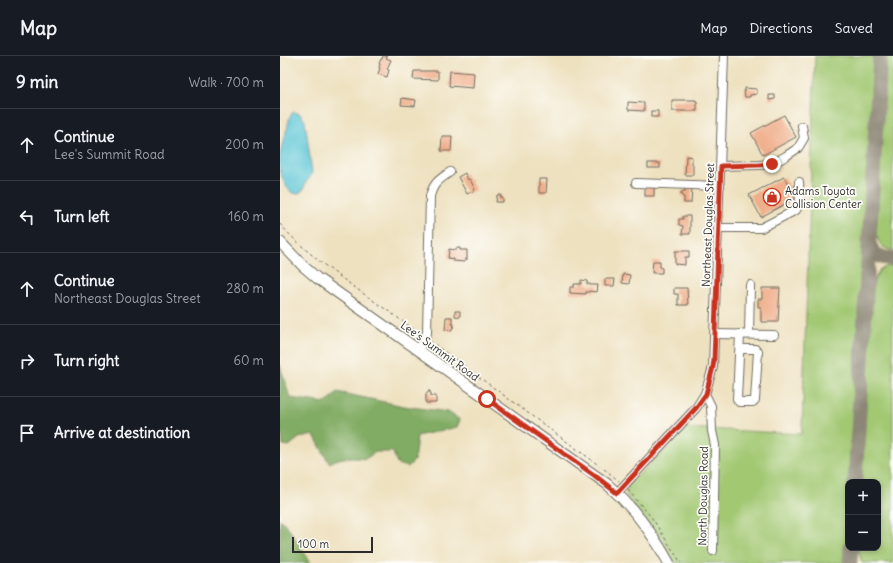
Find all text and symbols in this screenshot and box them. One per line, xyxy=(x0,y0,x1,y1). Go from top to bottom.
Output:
text: Map xyxy=(20,16,57,40)
text: Map xyxy=(700,19,727,37)
text: Directions xyxy=(749,19,813,37)
text: Saved xyxy=(835,19,873,37)
text: 9 min xyxy=(16,71,58,93)
text: Walk · 700 m xyxy=(189,74,264,91)
text: Continue xyxy=(54,127,115,146)
icon: ahead xyxy=(16,134,38,156)
text: 200 m xyxy=(225,136,264,153)
text: Lee's Summit Road xyxy=(54,146,165,163)
route end xyxy=(763,155,781,173)
street label: Northeast Douglas Street xyxy=(699,163,717,287)
place label: Adams Toyota Collision Center xyxy=(785,184,862,211)
shop icon: Adams Toyota Collision Center xyxy=(762,187,782,207)
icon: left xyxy=(16,206,38,228)
text: Turn left xyxy=(54,207,109,226)
text: 160 m xyxy=(228,208,264,225)
text: Continue xyxy=(54,271,115,290)
icon: ahead xyxy=(16,278,38,300)
text: 280 m xyxy=(226,280,264,297)
text: Northeast Douglas Street xyxy=(54,290,201,307)
street label: Lee's Summit Road xyxy=(398,318,482,384)
icon: right xyxy=(16,350,38,372)
text: Turn right xyxy=(54,351,119,370)
text: 60 m xyxy=(233,352,264,369)
route start xyxy=(478,390,496,408)
icon: arrive xyxy=(16,422,38,444)
text: Arrive at destination xyxy=(54,423,190,442)
street label: North Douglas Road xyxy=(695,446,711,546)
map controls xyxy=(845,479,881,551)
button: + xyxy=(845,479,881,515)
button: − xyxy=(845,515,881,551)
scale bar xyxy=(292,535,373,554)
text: 100 m xyxy=(298,537,329,551)

